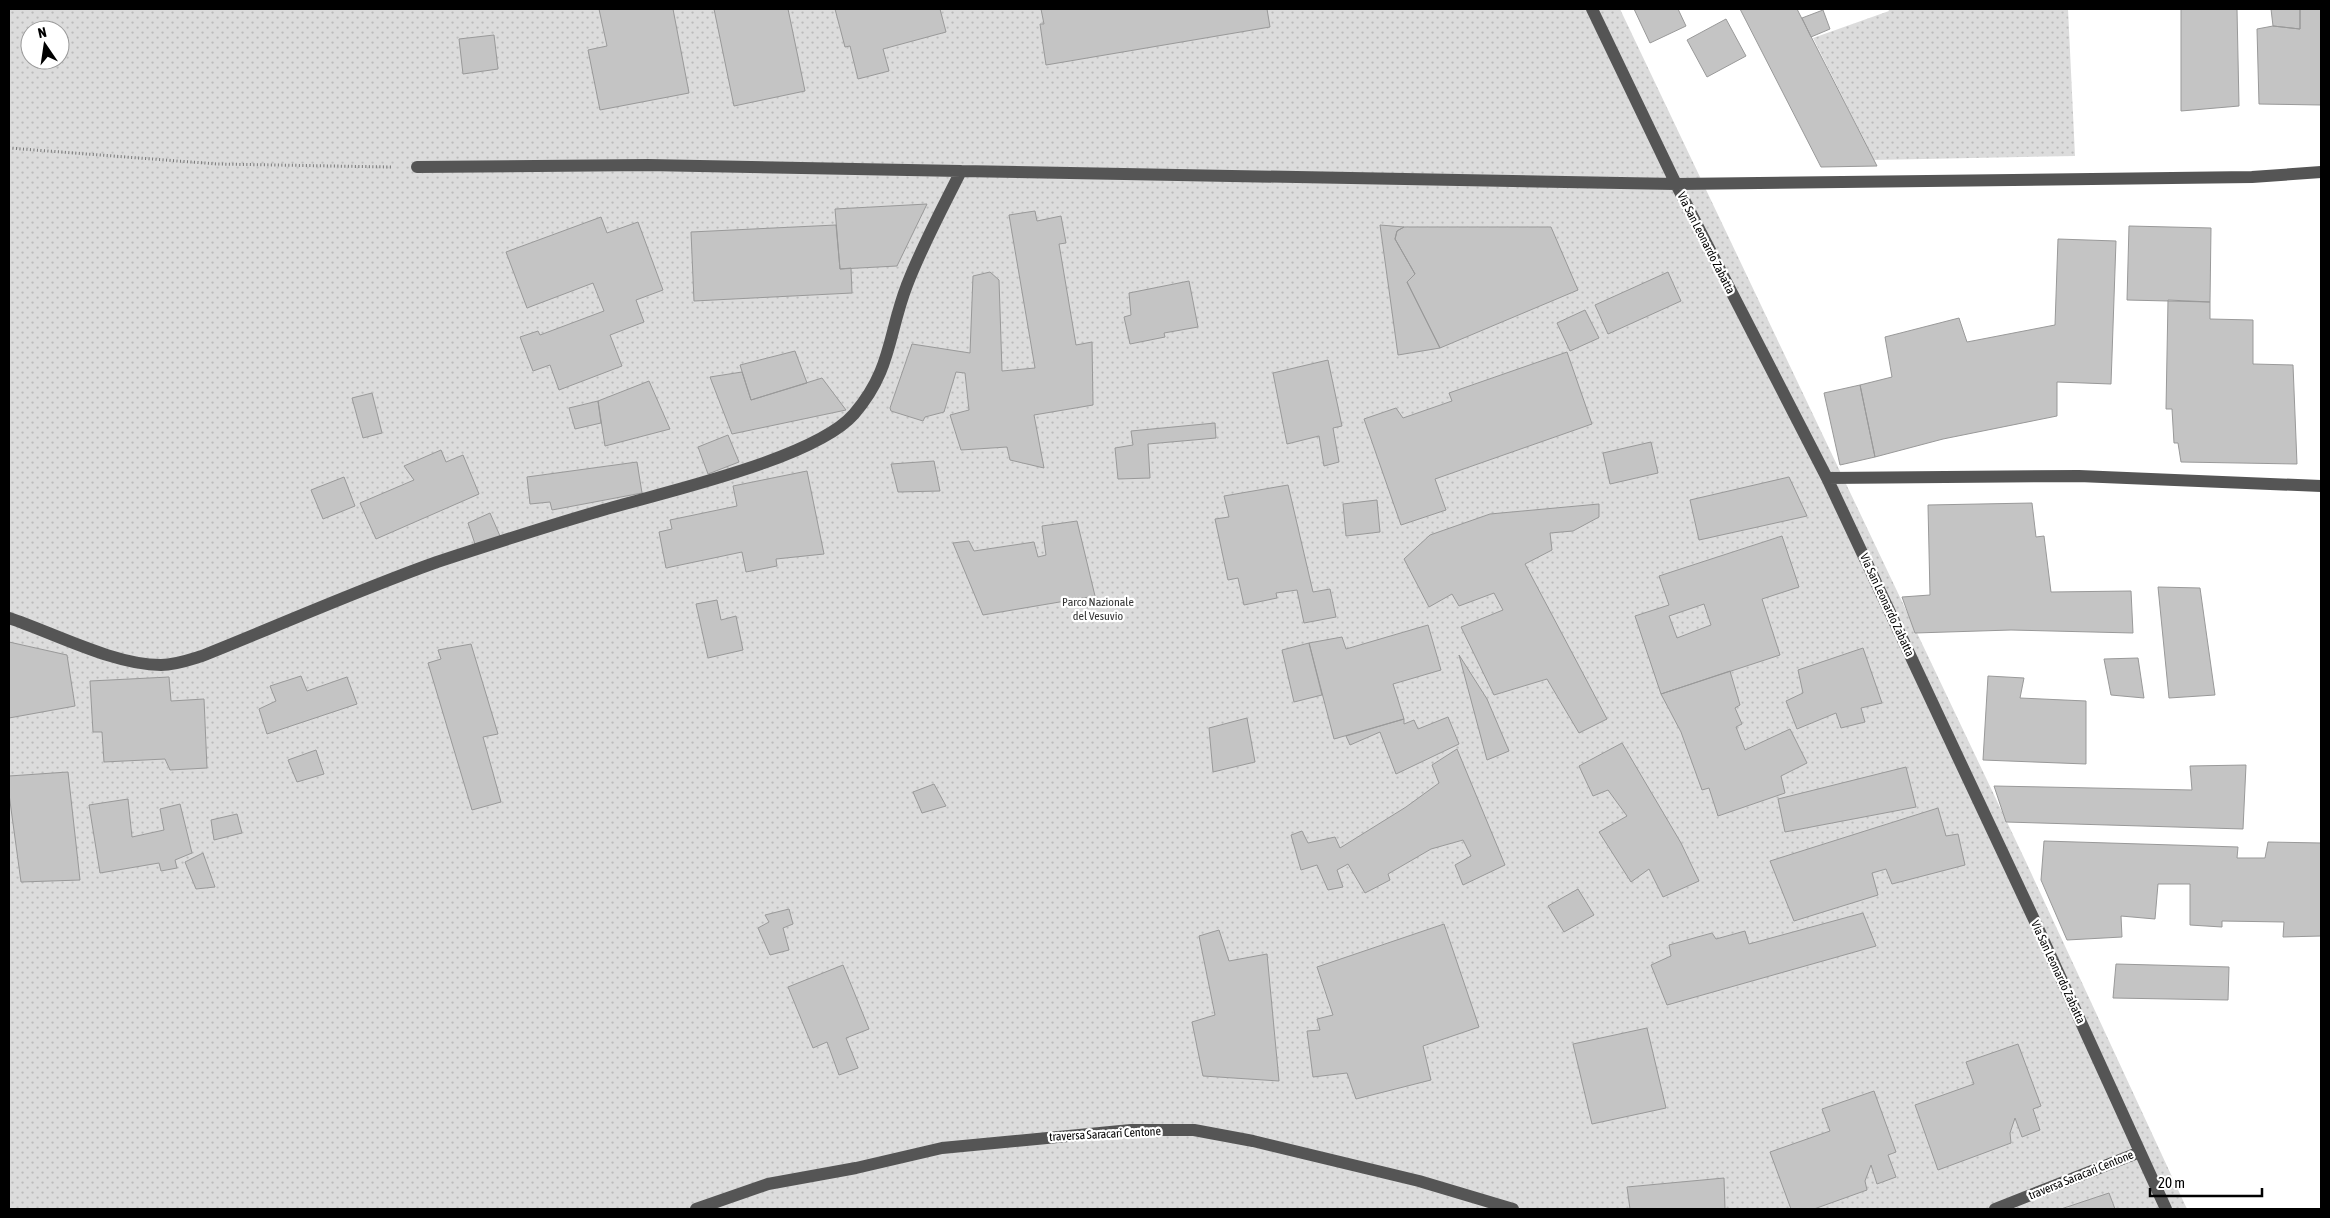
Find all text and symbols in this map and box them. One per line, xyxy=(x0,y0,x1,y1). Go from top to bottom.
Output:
north arrow xyxy=(20,20,70,70)
text: N xyxy=(36,24,48,41)
street label: Via San Leonardo Zabatta xyxy=(1674,190,1738,296)
street label: Via San Leonardo Zabatta xyxy=(1857,551,1917,659)
park label: Parco Nazionale del Vesuvio xyxy=(1062,595,1134,623)
street label: Via San Leonardo Zabatta xyxy=(2028,918,2088,1026)
street label: traversa Saracari Centone xyxy=(1049,1124,1161,1144)
street label: traversa Saracari Centone xyxy=(2026,1148,2136,1202)
scale bar xyxy=(2150,1166,2262,1198)
text: 20 m xyxy=(2158,1174,2185,1191)

